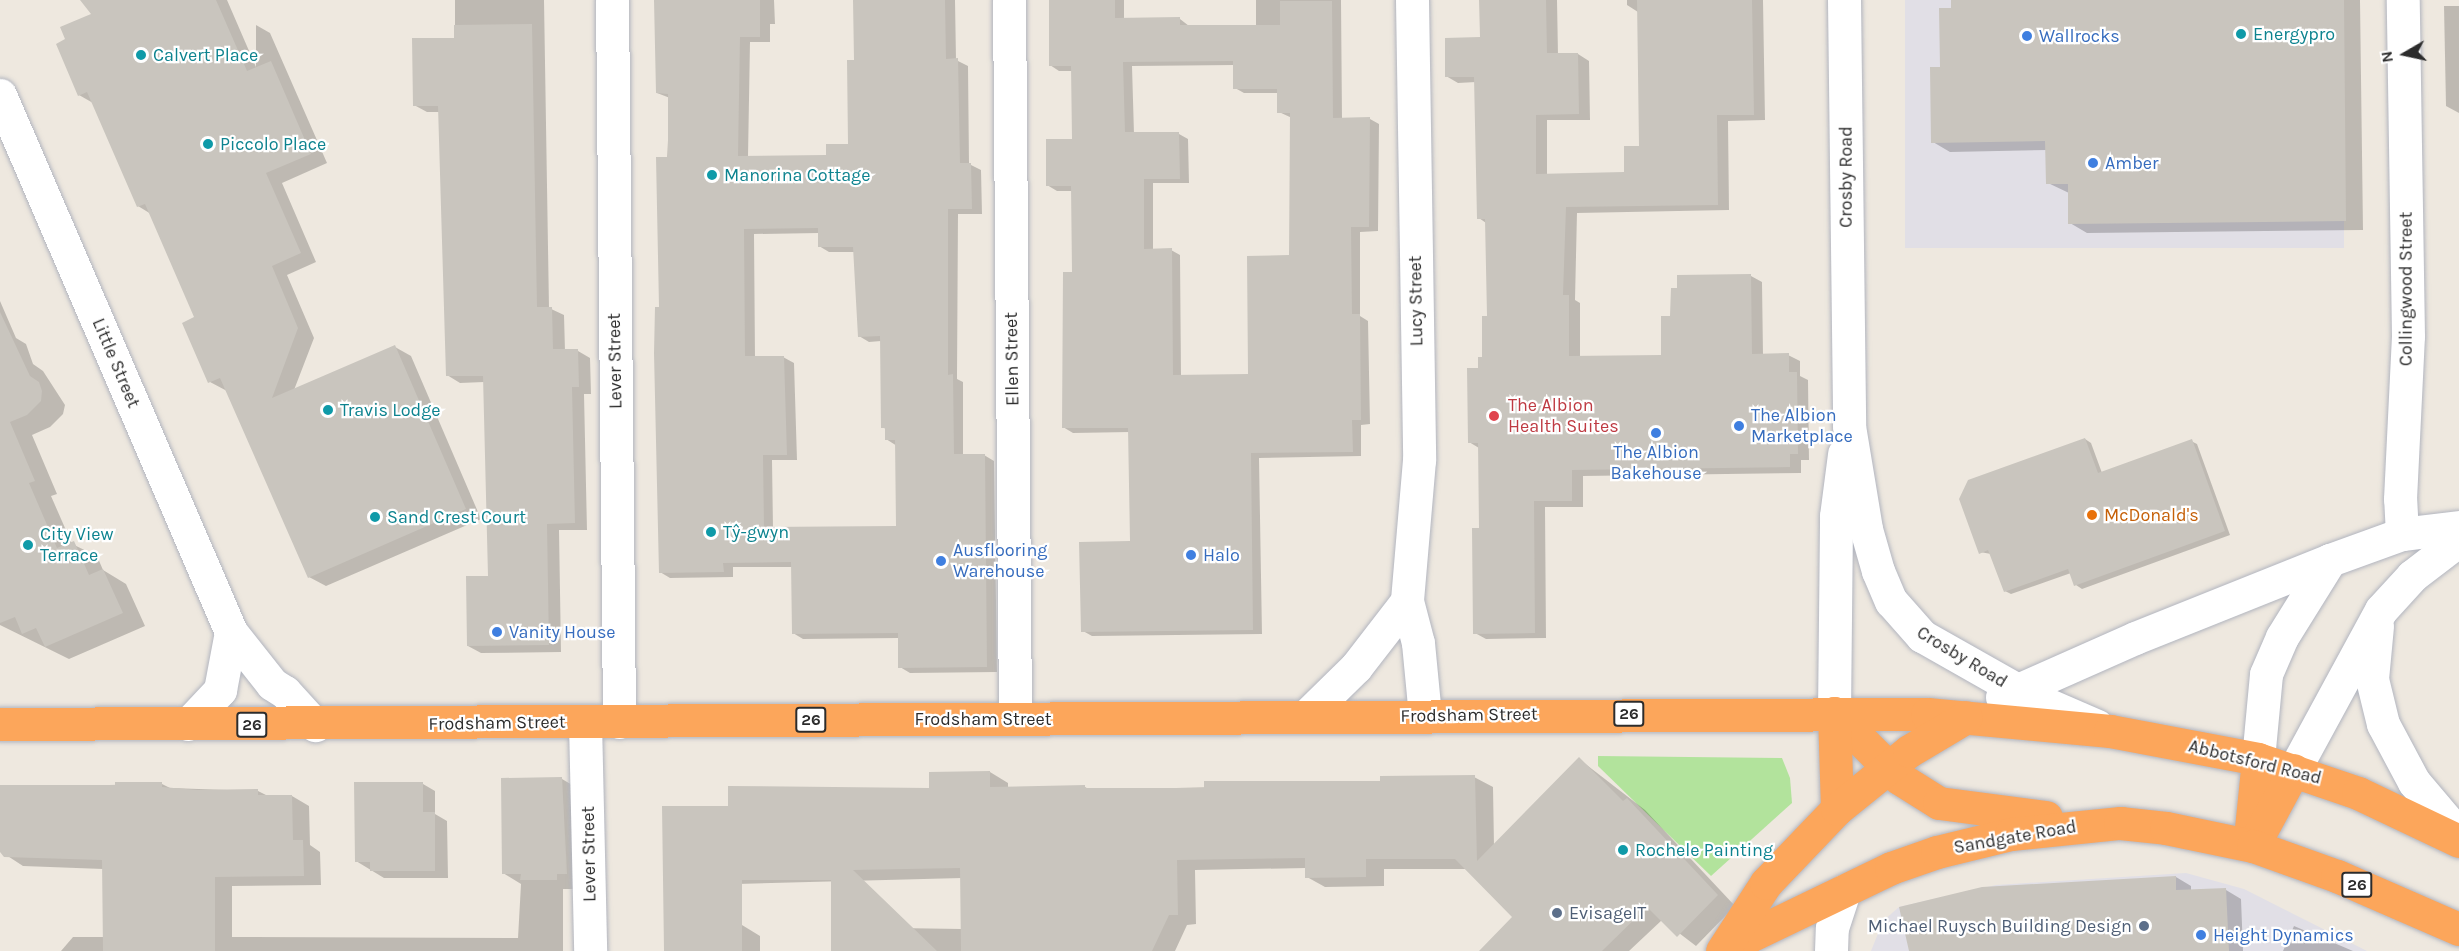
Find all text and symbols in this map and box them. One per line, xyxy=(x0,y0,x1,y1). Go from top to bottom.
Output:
place label: Energypro xyxy=(2253,23,2335,45)
north arrow xyxy=(2375,24,2435,84)
place label: Wallrocks xyxy=(2039,25,2120,47)
marker: Energypro xyxy=(2234,27,2248,41)
marker: Wallrocks xyxy=(2020,29,2034,43)
place label: Calvert Place xyxy=(153,44,258,66)
marker: Calvert Place xyxy=(134,48,148,62)
text: N xyxy=(2376,50,2397,64)
street label: Crosby Road xyxy=(1835,126,1857,228)
place label: Piccolo Place xyxy=(220,133,326,155)
marker: Piccolo Place xyxy=(201,137,215,151)
place label: Amber xyxy=(2105,152,2159,174)
marker: Amber xyxy=(2086,156,2100,170)
place label: Manorina Cottage xyxy=(724,164,870,186)
marker: Manorina Cottage xyxy=(705,168,719,182)
street label: Collingwood Street xyxy=(2395,212,2417,366)
street label: Lucy Street xyxy=(1404,255,1428,347)
street label: Ellen Street xyxy=(1000,312,1024,406)
street label: Lever Street xyxy=(603,313,627,409)
street label: Little Street xyxy=(87,315,145,411)
place label: The Albion Health Suites xyxy=(1508,395,1619,438)
place label: Travis Lodge xyxy=(340,399,441,421)
marker: Travis Lodge xyxy=(321,403,335,417)
place label: The Albion Marketplace xyxy=(1751,405,1853,448)
marker: The Albion Health Suites xyxy=(1485,407,1503,425)
marker: The Albion Marketplace xyxy=(1732,419,1746,433)
marker: The Albion Bakehouse xyxy=(1649,426,1663,440)
place label: The Albion Bakehouse xyxy=(1611,442,1701,484)
place label: McDonald's xyxy=(2104,504,2199,526)
place label: Sand Crest Court xyxy=(387,506,526,528)
marker: McDonald's xyxy=(2085,508,2099,522)
marker: Sand Crest Court xyxy=(368,510,382,524)
place label: Tŷ-gwyn xyxy=(723,521,789,543)
place label: City View Terrace xyxy=(40,524,114,566)
marker: Tŷ-gwyn xyxy=(704,525,718,539)
marker: City View Terrace xyxy=(21,538,35,552)
place label: Ausflooring Warehouse xyxy=(953,540,1047,582)
place label: Halo xyxy=(1203,544,1240,566)
marker: Halo xyxy=(1184,548,1198,562)
marker: Ausflooring Warehouse xyxy=(934,554,948,568)
place label: Vanity House xyxy=(509,621,616,643)
street label: Crosby Road xyxy=(1913,622,2011,692)
marker: Vanity House xyxy=(490,625,504,639)
road number: 26 xyxy=(1612,701,1646,727)
street label: Frodsham Street xyxy=(1400,703,1538,727)
road number: 26 xyxy=(794,707,828,733)
street label: Frodsham Street xyxy=(914,708,1052,730)
street label: Frodsham Street xyxy=(428,711,566,735)
road number: 26 xyxy=(236,712,268,738)
street label: Abbotsford Road xyxy=(2186,735,2324,789)
street label: Lever Street xyxy=(577,806,601,902)
street label: Sandgate Road xyxy=(1952,816,2078,858)
place label: Rochele Painting xyxy=(1635,839,1773,861)
marker: Rochele Painting xyxy=(1616,843,1630,857)
road number: 26 xyxy=(2340,872,2374,898)
place label: EvisageIT xyxy=(1569,902,1646,924)
marker: EvisageIT xyxy=(1550,906,1564,920)
place label: Michael Ruysch Building Design xyxy=(1868,915,2132,937)
marker: Michael Ruysch Building Design xyxy=(2137,919,2151,933)
place label: Height Dynamics xyxy=(2213,924,2354,946)
marker: Height Dynamics xyxy=(2194,928,2208,942)

